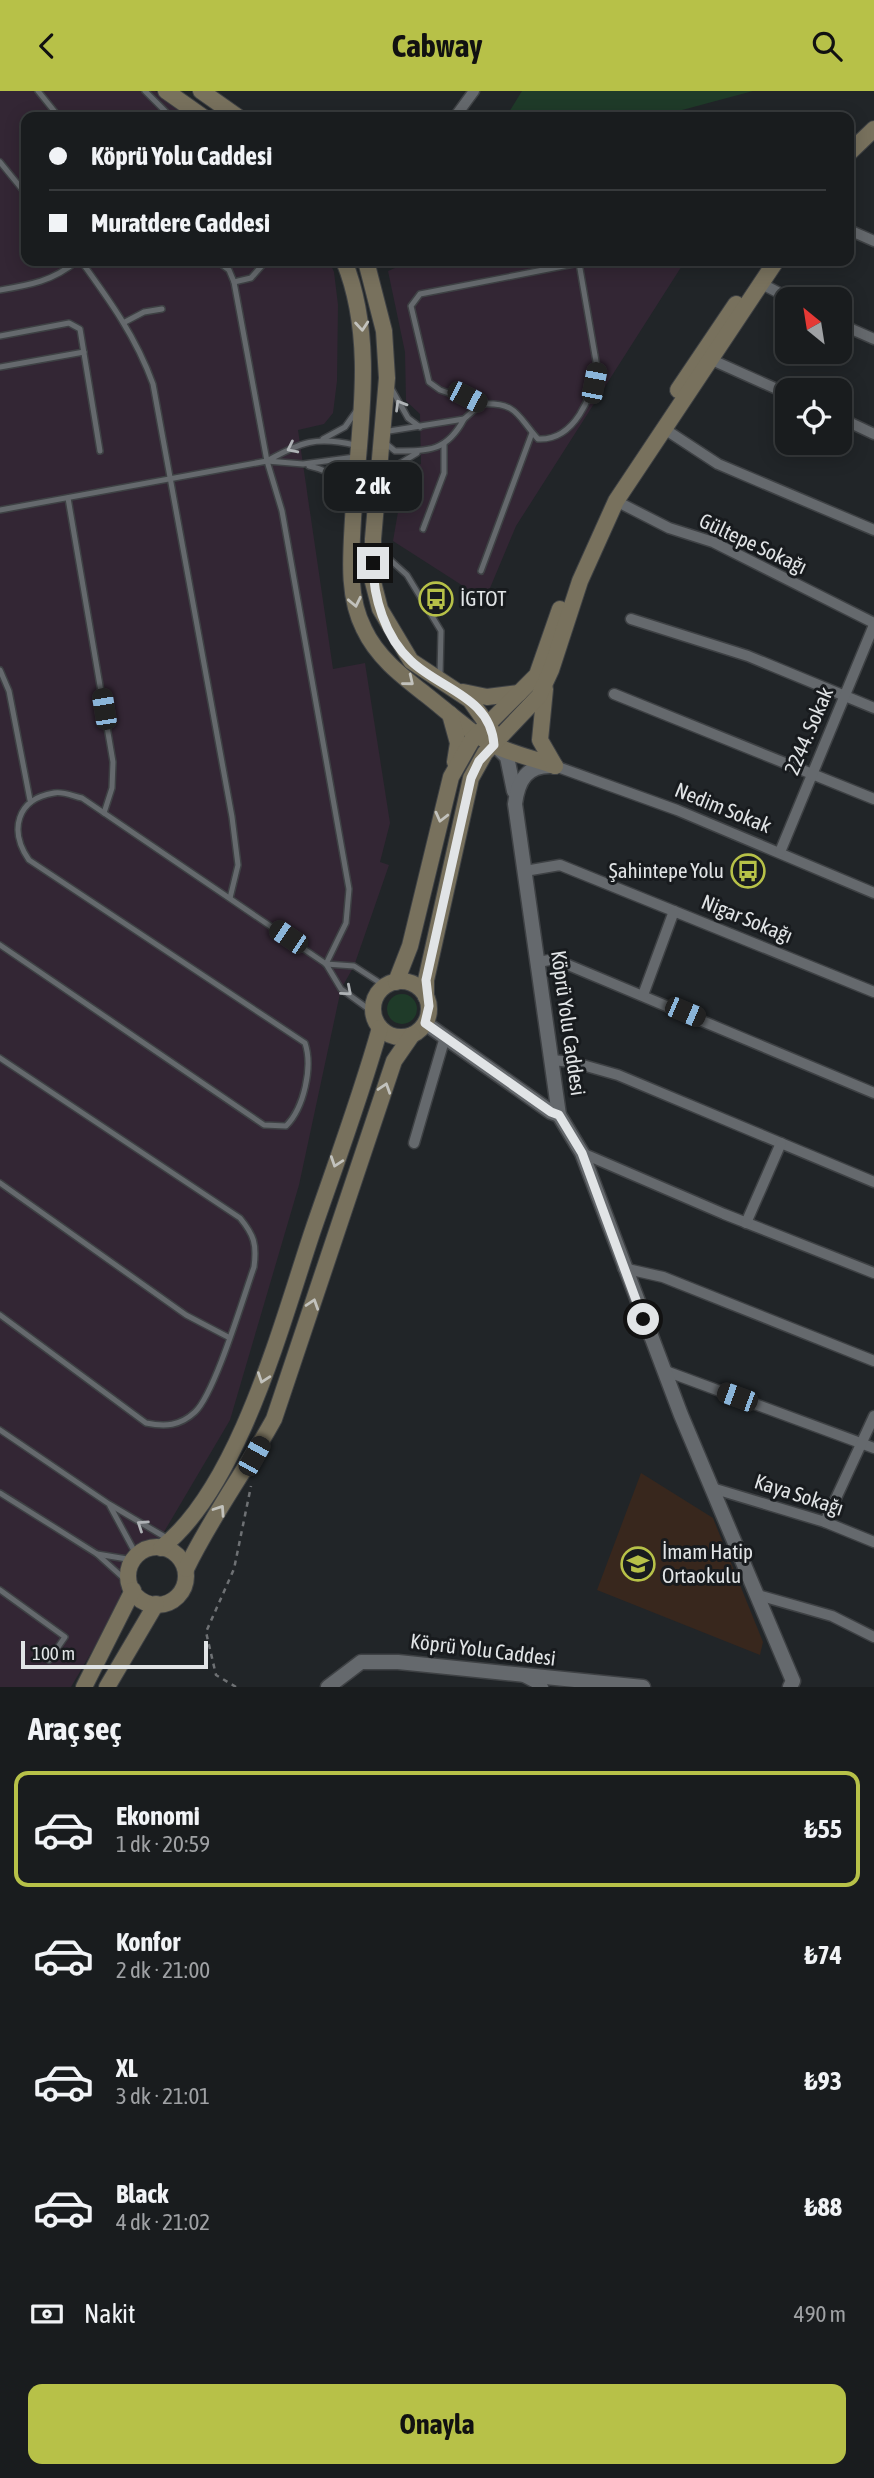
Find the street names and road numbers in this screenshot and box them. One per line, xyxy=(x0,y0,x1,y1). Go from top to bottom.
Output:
street label: Gültepe Sokağı xyxy=(696,508,811,579)
street label: 2244. Sokak xyxy=(779,683,837,778)
street label: Nedim Sokak xyxy=(672,777,775,837)
street label: Nigar Sokağı xyxy=(698,889,796,947)
street label: Köprü Yolu Caddesi xyxy=(547,949,591,1097)
street label: Kaya Sokağı xyxy=(752,1468,847,1520)
street label: Köprü Yolu Caddesi xyxy=(409,1628,557,1670)

